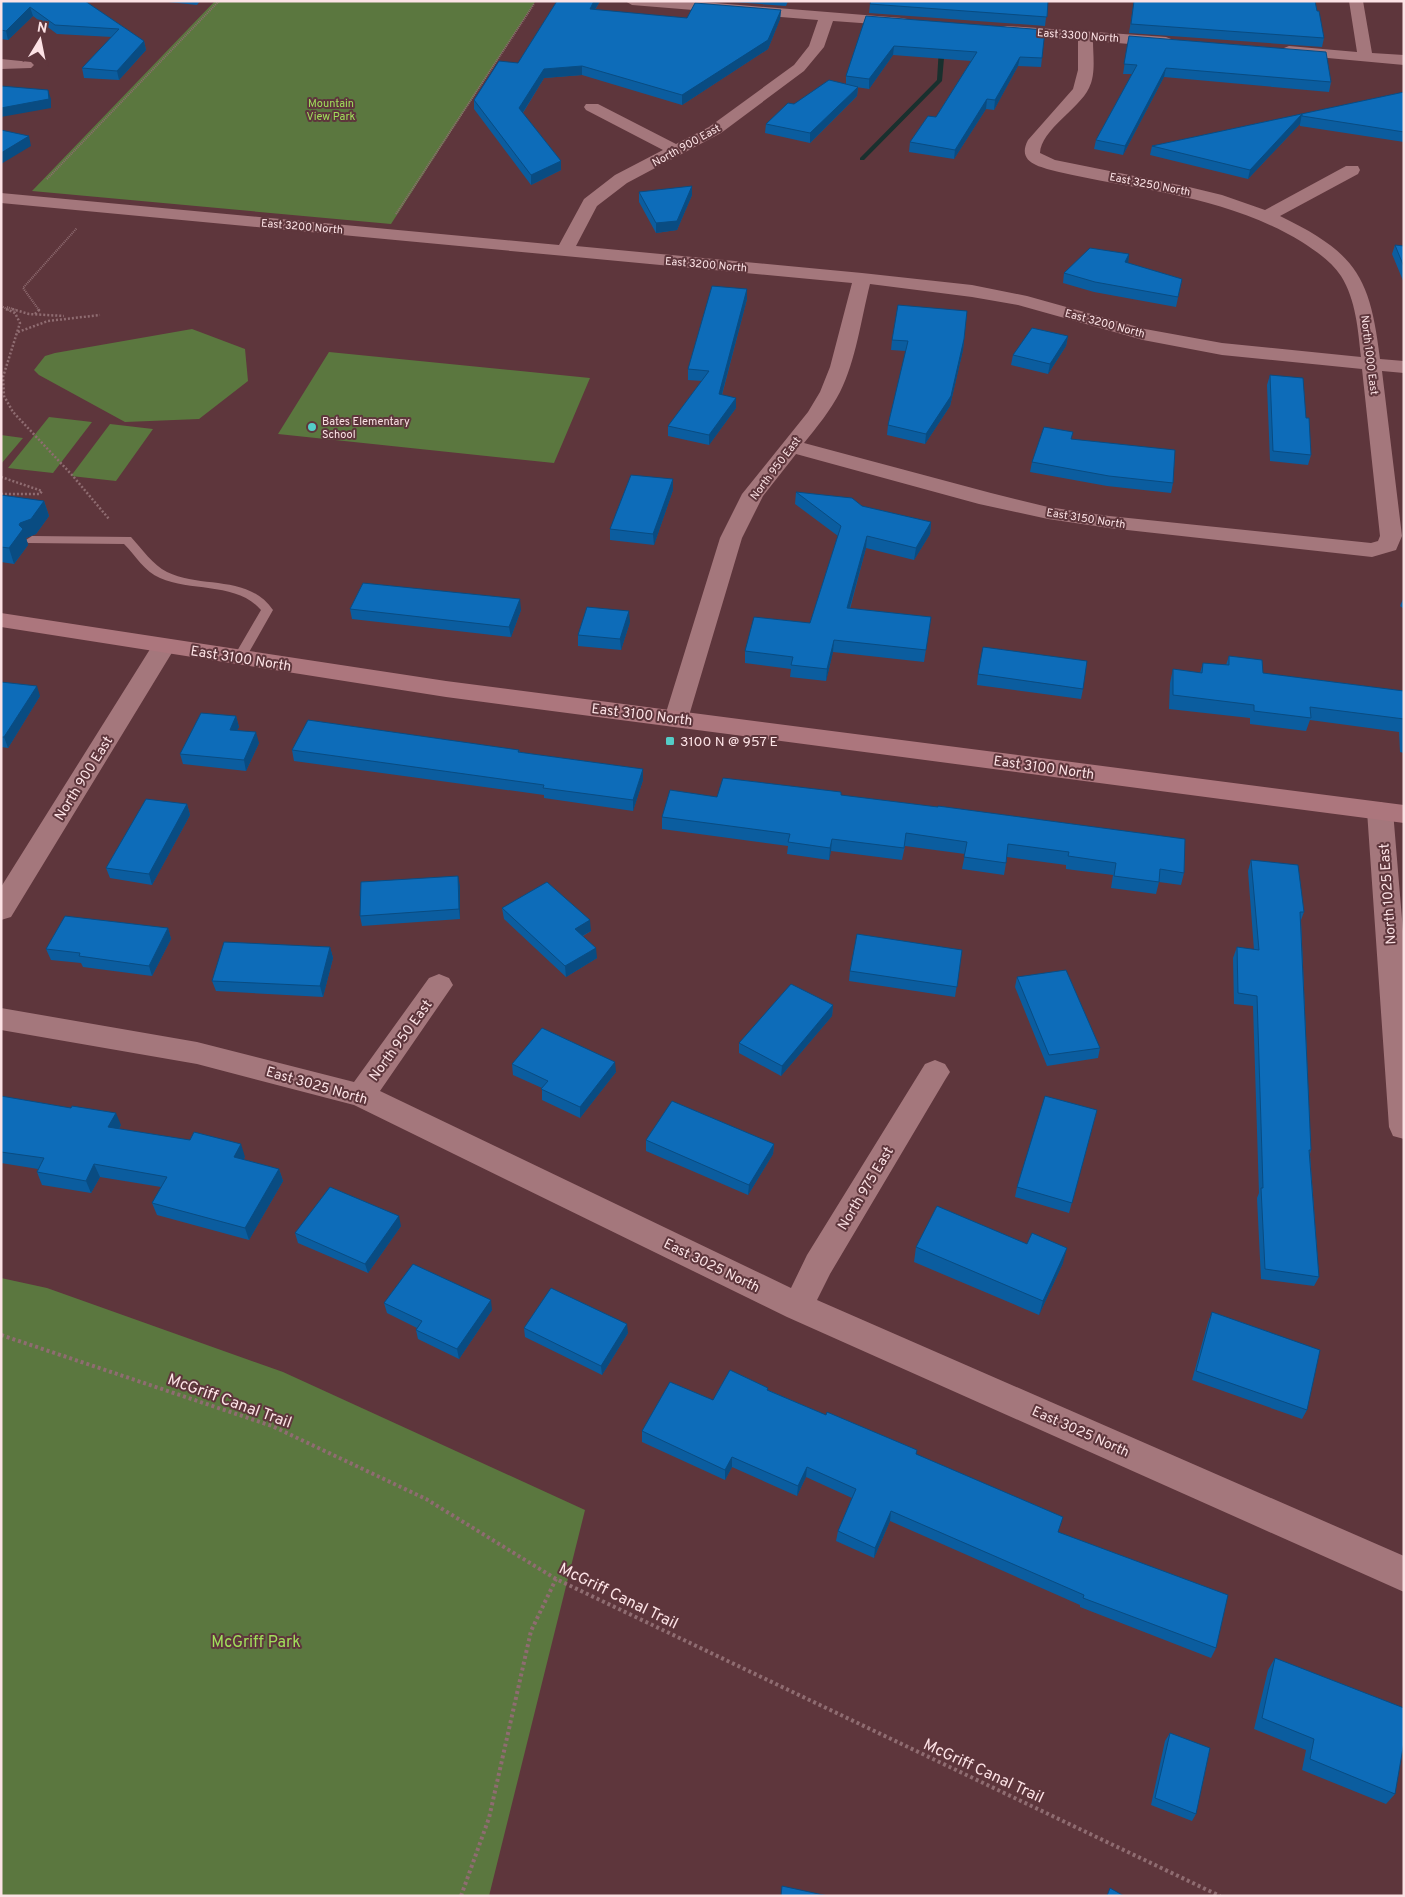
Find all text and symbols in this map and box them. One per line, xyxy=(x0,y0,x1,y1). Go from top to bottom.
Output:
north arrow xyxy=(15,15,65,65)
text: N xyxy=(36,19,48,38)
street label: East 3300 North xyxy=(1036,26,1119,46)
park label: Mountain View Park xyxy=(307,97,356,124)
street label: North 900 East xyxy=(650,121,723,170)
street label: East 3250 North xyxy=(1108,170,1191,200)
street label: East 3200 North xyxy=(260,216,344,238)
street label: East 3200 North xyxy=(664,254,748,276)
street label: East 3200 North xyxy=(1063,307,1146,341)
street label: North 1000 East xyxy=(1357,314,1381,396)
place label: Bates Elementary School xyxy=(322,415,410,442)
marker: Bates Elementary School xyxy=(306,421,318,433)
street label: North 950 East xyxy=(747,434,804,503)
street label: East 3150 North xyxy=(1045,506,1126,532)
street label: East 3100 North xyxy=(189,643,292,676)
street label: East 3100 North xyxy=(590,701,693,730)
street label: North 900 East xyxy=(52,733,117,824)
place label: 3100 N @ 957 E xyxy=(680,734,778,751)
marker: 3100 N @ 957 E xyxy=(664,735,676,747)
street label: East 3100 North xyxy=(992,753,1095,784)
street label: North 1025 East xyxy=(1376,843,1401,945)
street label: North 950 East xyxy=(366,997,436,1085)
street label: East 3025 North xyxy=(264,1064,369,1109)
street label: North 975 East xyxy=(835,1144,898,1234)
street label: East 3025 North xyxy=(661,1236,762,1297)
street label: McGriff Canal Trail xyxy=(165,1370,294,1434)
street label: East 3025 North xyxy=(1029,1403,1132,1461)
street label: McGriff Canal Trail xyxy=(555,1559,681,1634)
park label: McGriff Park xyxy=(211,1633,301,1653)
street label: McGriff Canal Trail xyxy=(920,1735,1047,1808)

